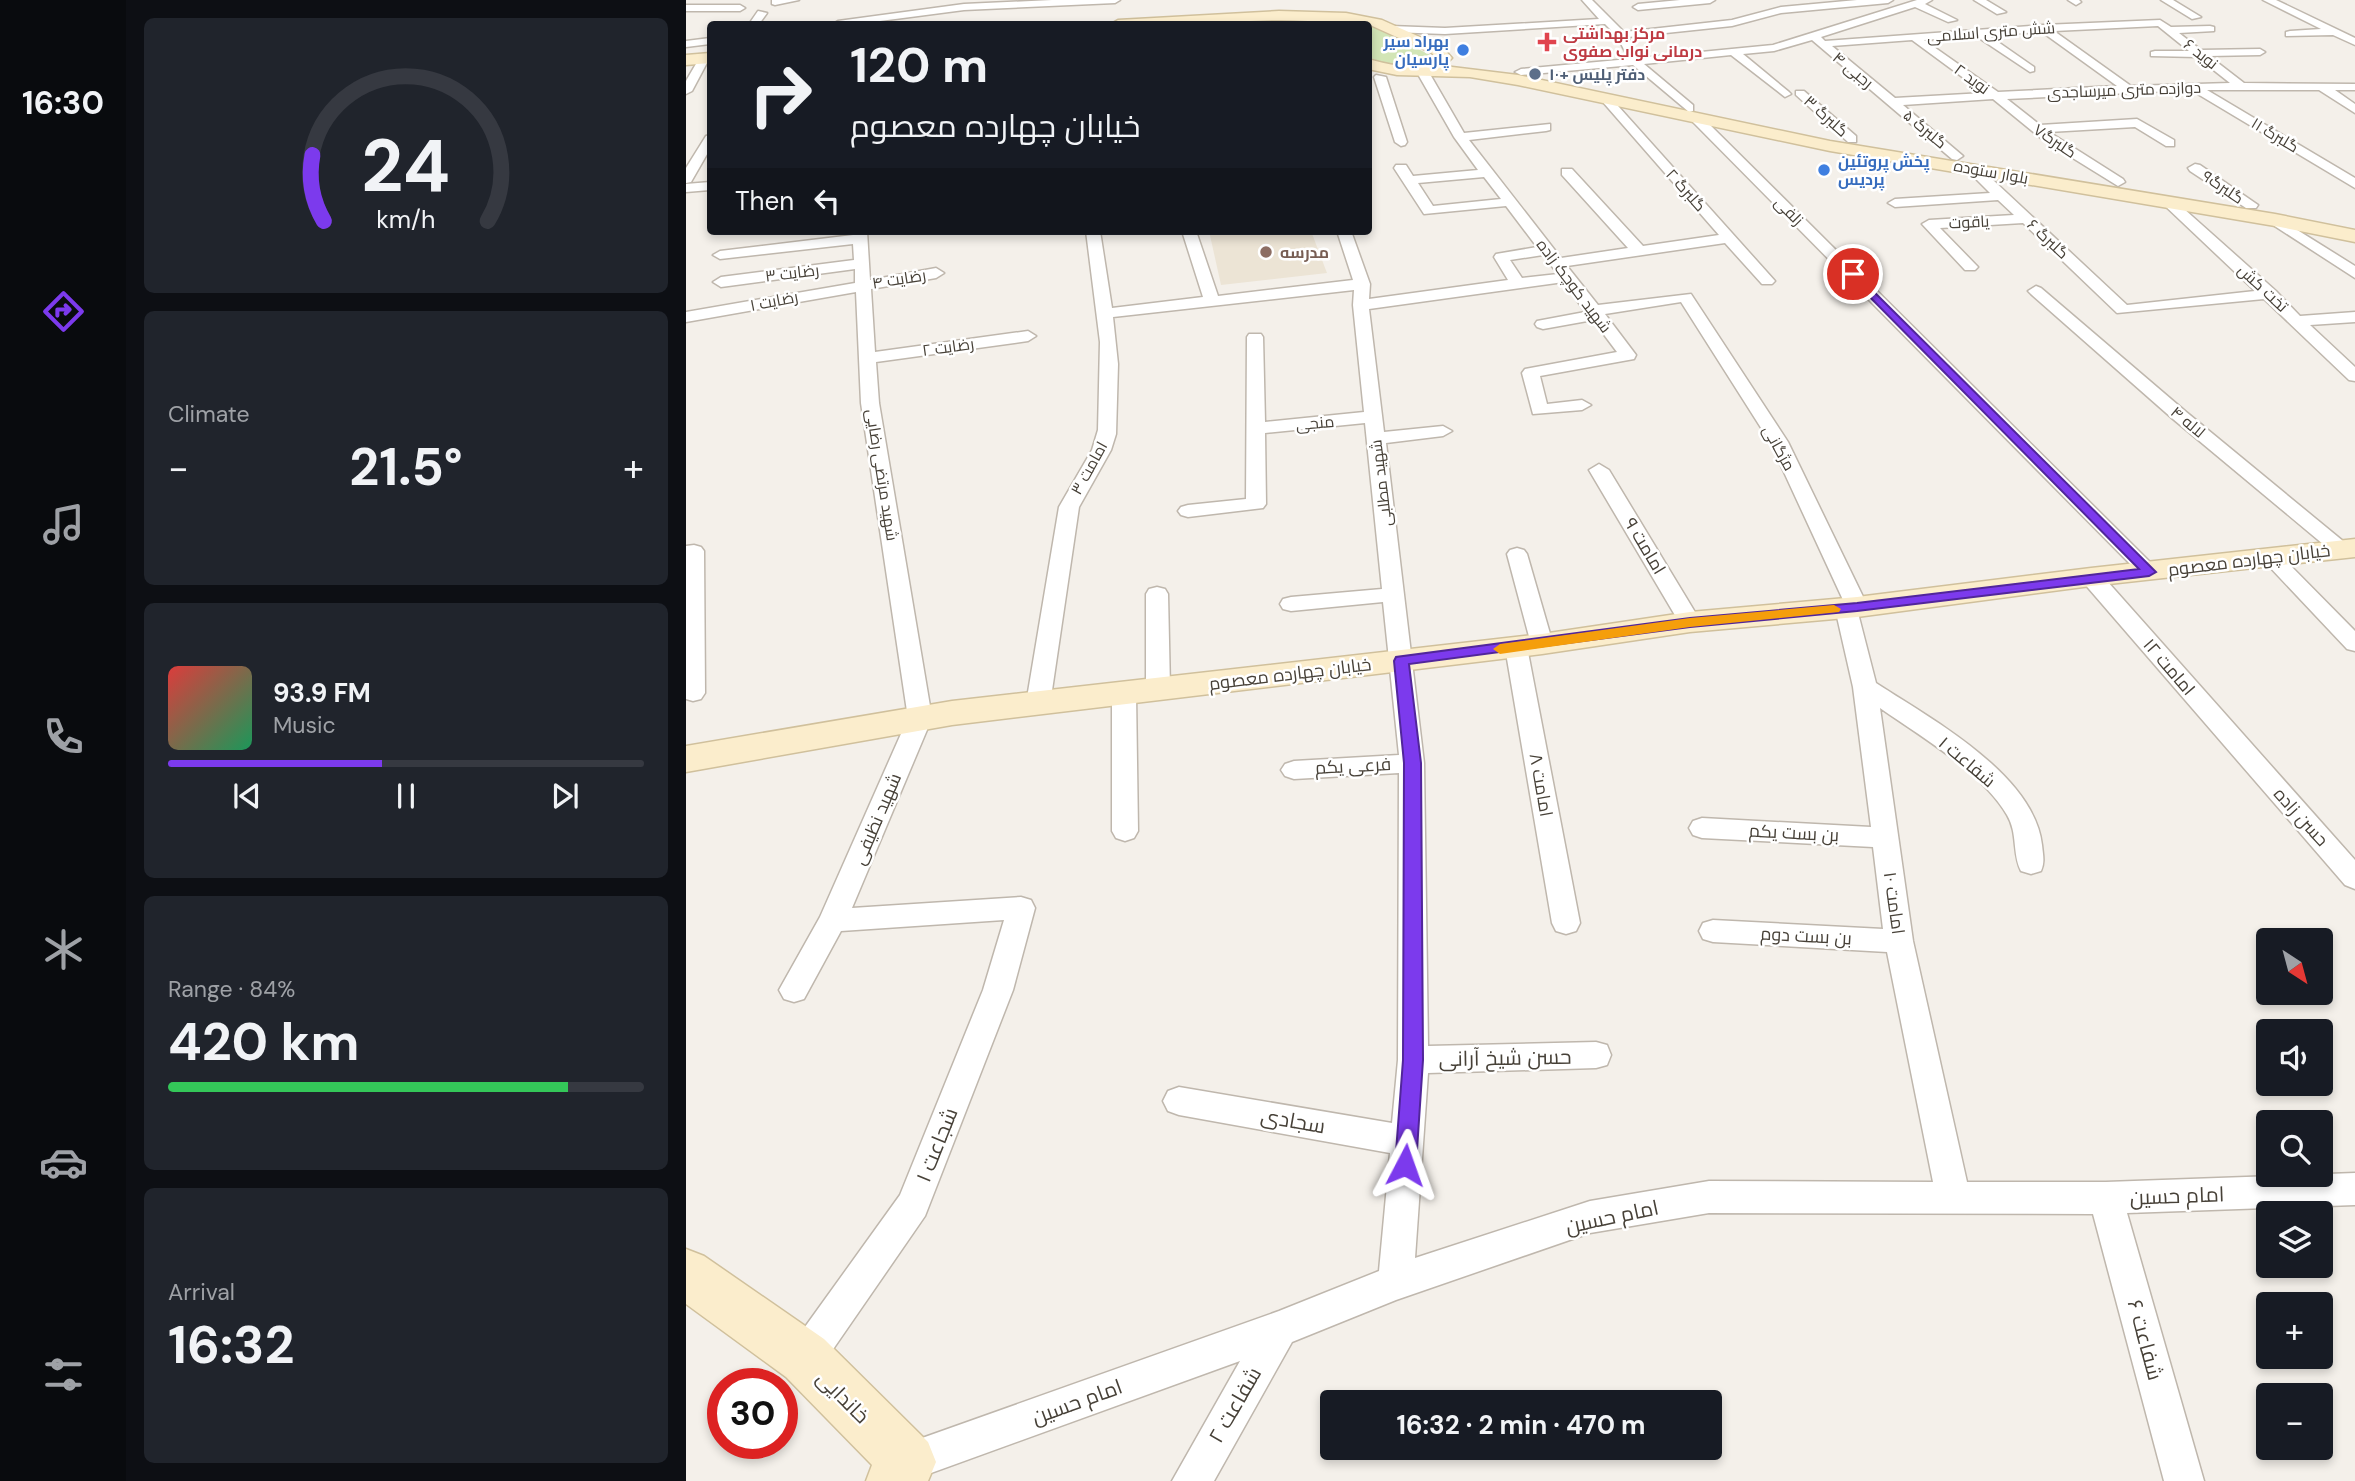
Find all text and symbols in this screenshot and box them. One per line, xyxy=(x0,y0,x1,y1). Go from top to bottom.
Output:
street label: شش متری اسلامی xyxy=(1926,17,2056,47)
place label: مرکز بهداشتی درمانی نواب صفوی xyxy=(1563,23,1702,62)
place label: بهراد سیر پارسیان xyxy=(1383,31,1449,71)
marker: مرکز بهداشتی درمانی نواب صفوی xyxy=(1537,32,1557,52)
text: 120 m xyxy=(850,33,988,97)
street label: نوید ۶ xyxy=(2179,34,2223,74)
marker: بهراد سیر پارسیان xyxy=(1455,42,1471,58)
street label: رجبی ۴ xyxy=(1828,47,1878,93)
icon: right xyxy=(735,49,826,140)
street label: نوید ۲ xyxy=(1950,59,1994,99)
place label: دفتر پلیس +۱۰ xyxy=(1549,64,1645,86)
marker: دفتر پلیس +۱۰ xyxy=(1527,66,1543,82)
street label: دوازده متری میرساجدی xyxy=(2047,77,2201,103)
text: 16:30 xyxy=(22,82,104,124)
street label: گلبرگ ۳ xyxy=(1799,91,1853,141)
text: خیابان چهارده معصوم xyxy=(850,105,1141,147)
street label: گلبرگ ۵ xyxy=(1899,105,1951,153)
street label: گلبرگ ۱۱ xyxy=(2247,113,2303,157)
street label: گلبرگ۷ xyxy=(2029,119,2081,163)
text: 24 xyxy=(362,120,450,215)
place label: پخش پروتئین پردیس xyxy=(1838,151,1930,191)
street label: بلوار ستوده xyxy=(1952,155,2030,189)
marker: پخش پروتئین پردیس xyxy=(1816,162,1832,178)
street label: گلبرگ ۲ xyxy=(1661,164,1711,216)
street label: گلبرگ۹ xyxy=(2198,165,2248,209)
icon: left xyxy=(808,182,846,220)
text: Then xyxy=(735,184,794,218)
street label: زلفی xyxy=(1770,192,1808,230)
text: km/h xyxy=(376,203,436,236)
street label: یاقوت xyxy=(1948,210,1991,234)
street label: گلبرگ ۶ xyxy=(2023,214,2073,264)
street label: شهید کوچک زاده xyxy=(1531,235,1616,338)
place label: مدرسه xyxy=(1280,242,1329,263)
marker: مدرسه xyxy=(1258,244,1274,260)
pin xyxy=(1823,244,1883,304)
icon: arrive xyxy=(1834,255,1872,293)
street label: رضایت ۳ xyxy=(764,259,820,287)
street label: تخت کش xyxy=(2233,259,2293,317)
street label: رضایت ۴ xyxy=(871,264,927,294)
street label: رضایت ۱ xyxy=(748,286,800,316)
icon: directions xyxy=(39,287,88,336)
street label: رضایت ۲ xyxy=(921,333,975,361)
text: Climate xyxy=(168,399,250,429)
street label: لاله ۴ xyxy=(2166,401,2210,443)
street label: شهید مرتضی رضایی xyxy=(861,408,903,542)
street label: منجی xyxy=(1295,411,1335,435)
street label: مژگانی xyxy=(1758,421,1800,475)
text: 21.5° xyxy=(349,433,463,501)
street label: امامت ۳ xyxy=(1066,438,1112,498)
street label: شهید مطلبی xyxy=(1365,438,1397,528)
text: − xyxy=(168,443,189,493)
text: + xyxy=(623,443,644,493)
icon: music xyxy=(39,500,88,549)
street label: امامت ۹ xyxy=(1619,513,1671,579)
street label: خیابان چهارده معصوم xyxy=(2166,538,2332,582)
street label: امامت ۱۲ xyxy=(2138,634,2200,700)
street label: خیابان چهارده معصوم xyxy=(1207,652,1373,696)
text: 93.9 FM xyxy=(273,676,371,710)
text: Music xyxy=(273,710,336,740)
icon: phone xyxy=(39,712,88,761)
street label: شفاعت ۱ xyxy=(1933,731,2001,793)
street label: امامت ۸ xyxy=(1524,751,1558,819)
street label: فرعی یکم xyxy=(1314,752,1392,780)
street label: شهید نظیفی xyxy=(847,769,907,869)
icon: previous xyxy=(228,777,266,815)
icon: pause xyxy=(387,777,425,815)
icon: next xyxy=(546,777,584,815)
street label: حسن زاده xyxy=(2268,782,2334,852)
street label: بن بست یکم xyxy=(1748,819,1840,847)
street label: امامت ۱۰ xyxy=(1878,870,1910,936)
street label: بن بست دوم xyxy=(1760,922,1852,950)
icon: climate xyxy=(39,925,88,974)
north arrow xyxy=(2256,928,2333,1004)
map controls xyxy=(2256,928,2333,1460)
text: Range · 84% xyxy=(168,974,295,1004)
text: 420 km xyxy=(168,1008,359,1076)
button: sound xyxy=(2256,1019,2333,1096)
street label: حسن شیخ آرانی xyxy=(1438,1043,1572,1073)
street label: سجادی xyxy=(1258,1102,1328,1140)
street label: شجاعت ۱ xyxy=(909,1104,965,1186)
button: search xyxy=(2256,1110,2333,1187)
position arrow xyxy=(1368,1128,1442,1202)
icon: car xyxy=(39,1138,88,1187)
street label: امام حسین xyxy=(2129,1180,2225,1212)
street label: امام حسین xyxy=(1563,1193,1661,1241)
button: layers xyxy=(2256,1201,2333,1278)
text: Arrival xyxy=(168,1277,235,1307)
button: + xyxy=(2256,1292,2333,1369)
street label: شفاعت ۶ xyxy=(2121,1297,2169,1383)
text: 16:32 xyxy=(168,1311,294,1379)
icon: filters xyxy=(39,1350,88,1399)
street label: شفاعت ۲ xyxy=(1202,1362,1268,1448)
street label: خاندایی xyxy=(810,1364,876,1430)
speed limit sign: 30 xyxy=(707,1368,798,1459)
street label: امام حسین xyxy=(1028,1373,1126,1431)
button: − xyxy=(2256,1383,2333,1460)
text: 16:32 · 2 min · 470 m xyxy=(1396,1408,1646,1442)

